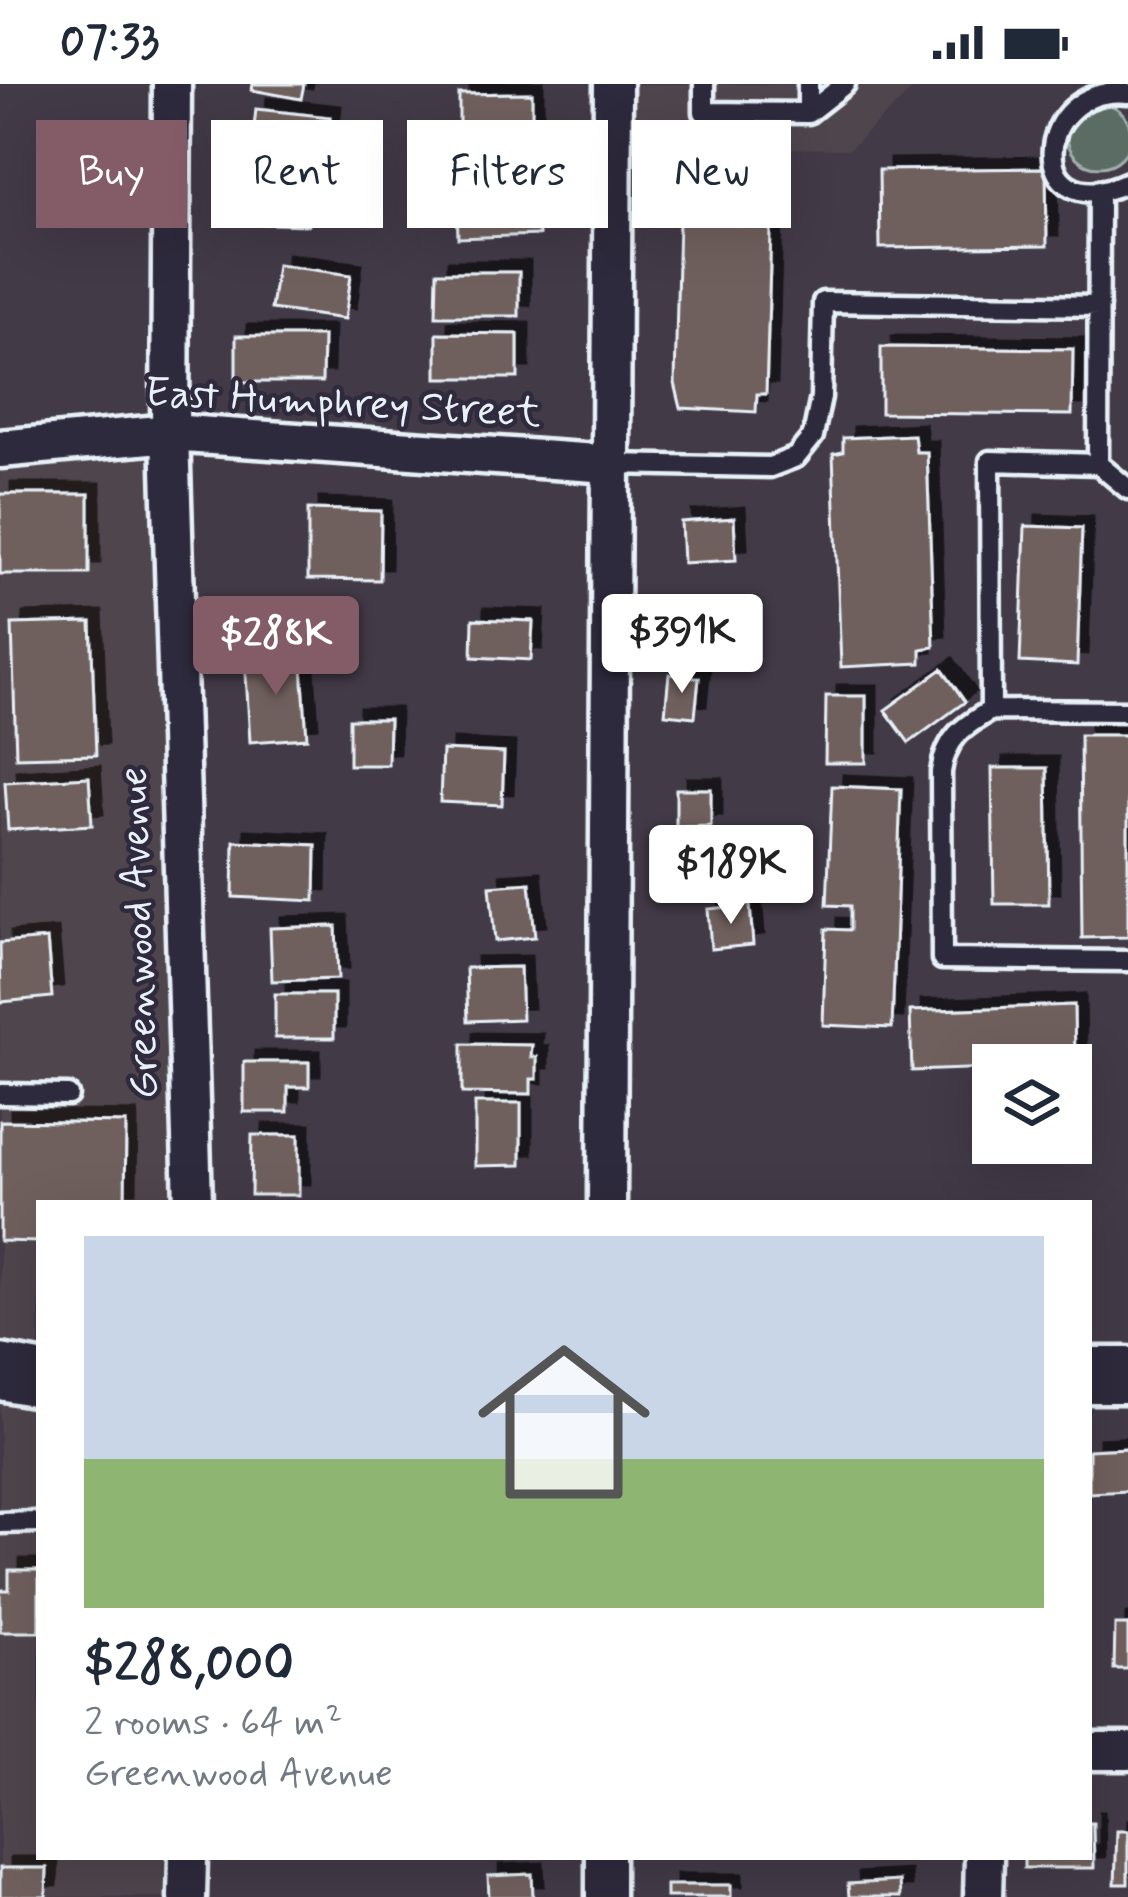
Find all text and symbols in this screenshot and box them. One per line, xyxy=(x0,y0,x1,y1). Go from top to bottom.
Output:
text: 07:33 xyxy=(60,13,159,72)
chip: Buy xyxy=(36,120,187,228)
chip: Rent xyxy=(211,120,383,228)
chip: Filters xyxy=(407,120,608,228)
chip: New xyxy=(632,120,791,228)
street label: East Humphrey Street xyxy=(144,366,543,442)
pin: $391K xyxy=(598,594,766,696)
pin: $288K xyxy=(192,596,360,698)
text: $391K xyxy=(629,607,735,658)
text: $288K xyxy=(220,609,332,660)
street label: Greenwood Avenue xyxy=(107,766,173,1100)
pin: $189K xyxy=(647,825,815,927)
text: $189K xyxy=(676,838,786,889)
map controls xyxy=(972,1044,1092,1164)
button: layers xyxy=(972,1044,1092,1164)
icon: home xyxy=(456,1314,672,1530)
text: $288,000 xyxy=(84,1632,294,1698)
text: 2 rooms · 64 m² xyxy=(84,1698,342,1749)
text: Greenwood Avenue xyxy=(84,1749,393,1800)

